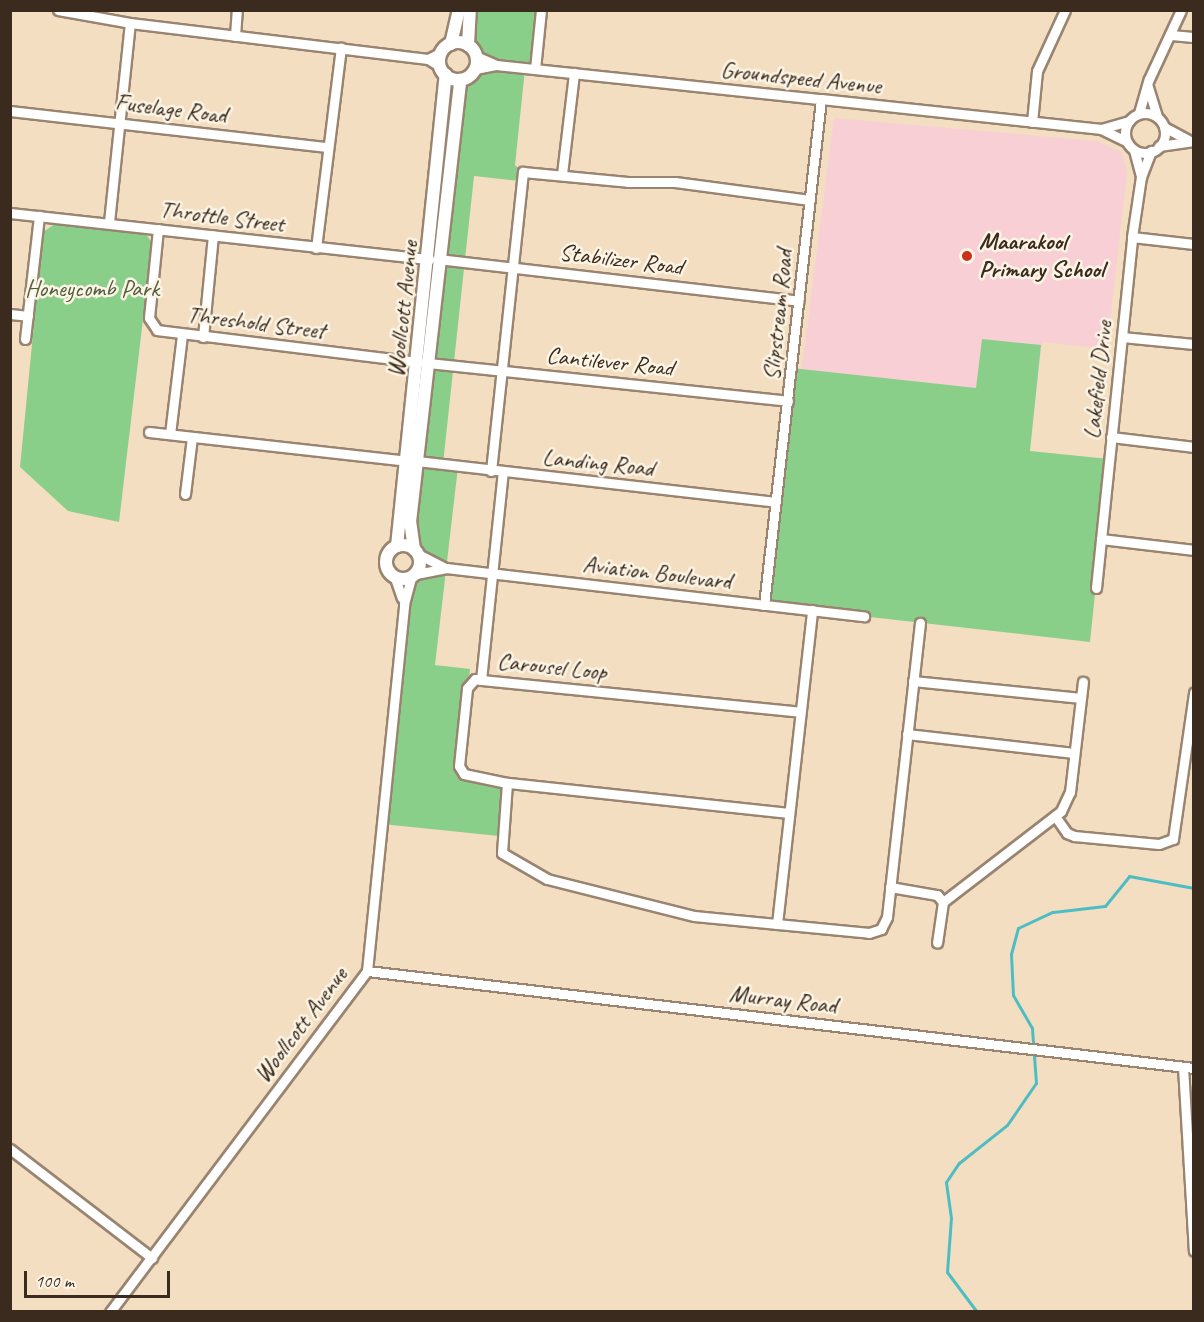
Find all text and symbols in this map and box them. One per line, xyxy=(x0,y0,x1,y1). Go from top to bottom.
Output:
street label: Groundspeed Avenue xyxy=(719,55,883,101)
street label: Fuselage Road xyxy=(114,88,228,130)
street label: Throttle Street xyxy=(158,195,286,239)
place label: Maarakool Primary School xyxy=(979,228,1104,284)
street label: Stabilizer Road xyxy=(558,238,684,282)
street label: Woollcott Avenue xyxy=(382,240,424,378)
street label: Slipstream Road xyxy=(757,248,799,382)
marker: Maarakool Primary School xyxy=(960,249,974,263)
park label: Honeycomb Park xyxy=(25,275,159,303)
street label: Threshold Street xyxy=(186,300,326,346)
street label: Lakefield Drive xyxy=(1077,320,1119,440)
street label: Cantilever Road xyxy=(545,341,675,383)
street label: Landing Road xyxy=(541,443,655,483)
street label: Aviation Boulevard xyxy=(581,550,733,596)
street label: Carousel Loop xyxy=(496,647,608,687)
street label: Woollcott Avenue xyxy=(248,962,354,1088)
street label: Murray Road xyxy=(728,979,838,1021)
scale bar xyxy=(27,1259,172,1297)
text: 100 m xyxy=(35,1270,74,1292)

